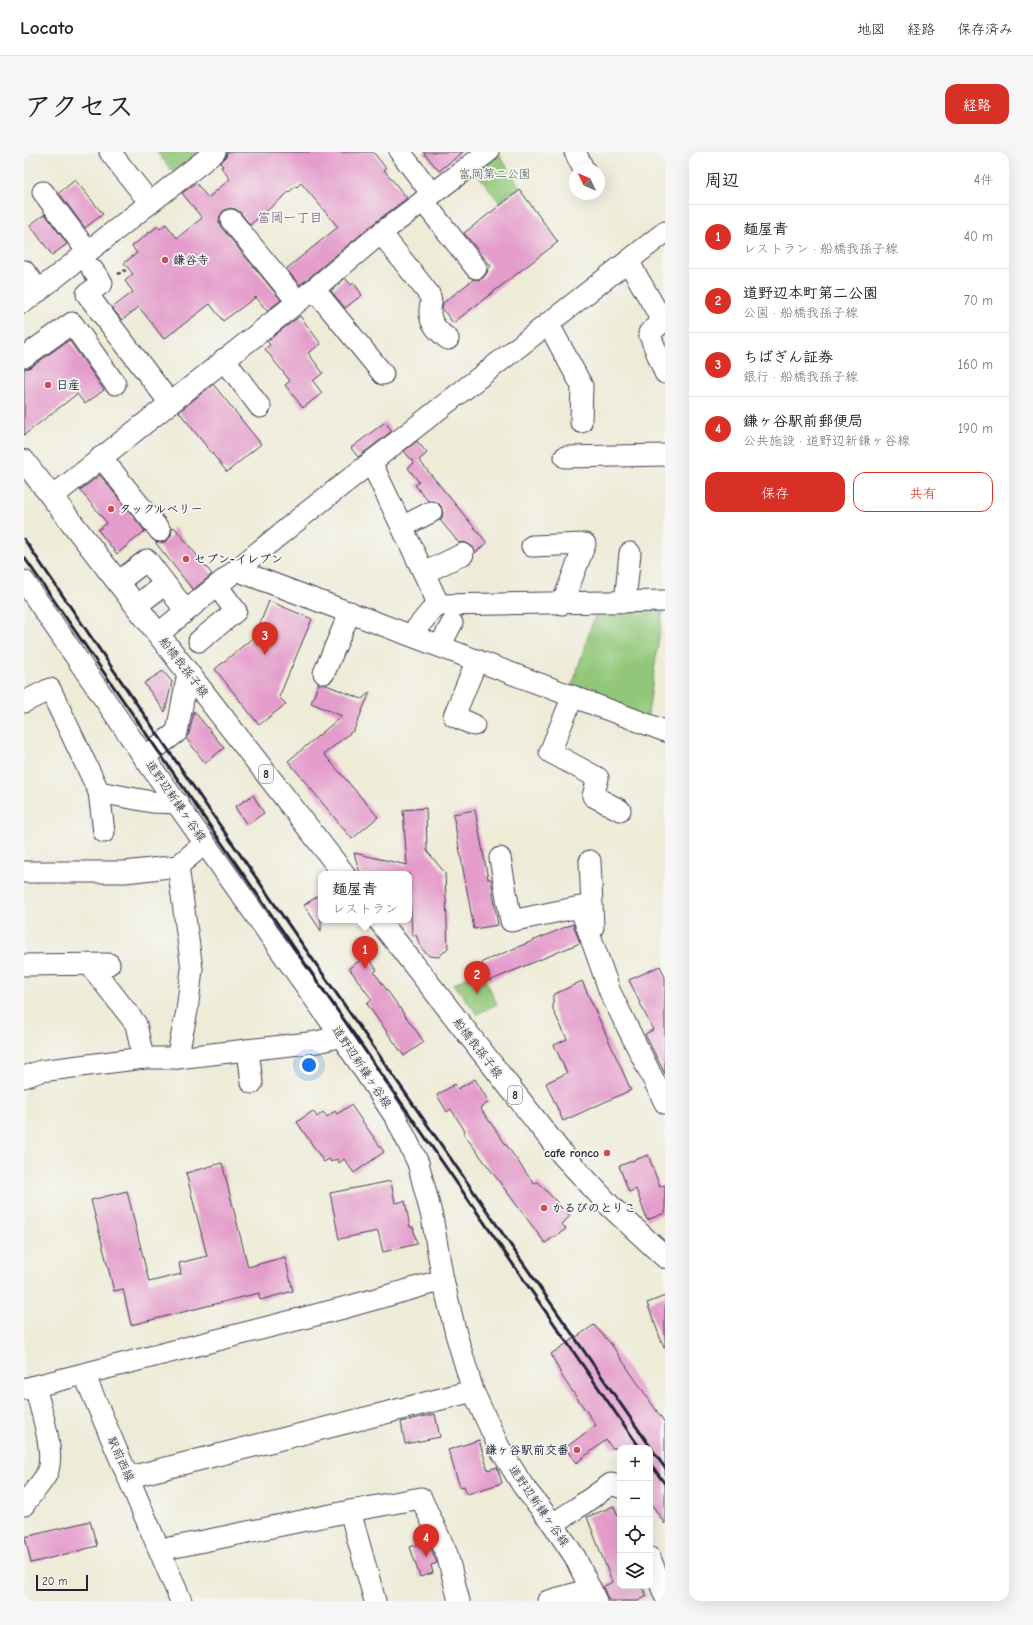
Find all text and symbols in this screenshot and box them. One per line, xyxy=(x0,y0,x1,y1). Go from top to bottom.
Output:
text: Locato xyxy=(20,17,74,39)
text: 地図 xyxy=(857,21,885,38)
text: 経路 xyxy=(907,21,935,38)
text: 保存済み xyxy=(957,21,1013,38)
button: 経路 xyxy=(945,84,1009,124)
text: アクセス xyxy=(24,91,134,123)
north arrow xyxy=(569,164,605,200)
park label: 富岡第二公園 xyxy=(459,167,531,181)
text: 周辺 xyxy=(705,171,739,190)
text: 4件 xyxy=(974,172,993,187)
district label: 富岡一丁目 xyxy=(257,210,323,225)
text: 麺屋青 xyxy=(743,220,788,238)
text: 1 xyxy=(715,229,721,244)
text: 40 m xyxy=(964,229,993,244)
text: レストラン · 船橋我孫子線 xyxy=(743,241,898,256)
place label: 鎌谷寺 xyxy=(173,253,209,267)
marker: 鎌谷寺 xyxy=(160,255,170,265)
text: 道野辺本町第二公園 xyxy=(743,284,878,302)
text: 2 xyxy=(715,293,721,308)
text: 70 m xyxy=(964,293,993,308)
text: 公園 · 船橋我孫子線 xyxy=(743,305,858,320)
text: ちばぎん証券 xyxy=(743,348,833,366)
text: 3 xyxy=(715,357,721,372)
text: 160 m xyxy=(958,357,993,372)
text: 銀行 · 船橋我孫子線 xyxy=(743,369,858,384)
place label: 日産 xyxy=(56,378,80,392)
marker: 日産 xyxy=(43,380,53,390)
text: 鎌ヶ谷駅前郵便局 xyxy=(743,412,863,430)
text: 4 xyxy=(715,421,721,436)
text: 190 m xyxy=(958,421,993,436)
text: 公共施設 · 道野辺新鎌ヶ谷線 xyxy=(743,433,910,448)
button: 保存 xyxy=(705,472,845,512)
button: 共有 xyxy=(853,472,993,512)
place label: タックルベリー xyxy=(119,502,203,516)
marker: タックルベリー xyxy=(106,504,116,514)
place label: セブン-イレブン xyxy=(194,552,283,566)
marker: セブン-イレブン xyxy=(181,554,191,564)
pin: 3 xyxy=(252,622,278,655)
street label: 船橋我孫子線 xyxy=(156,634,212,700)
street label: 道野辺新鎌ヶ谷線 xyxy=(143,758,209,844)
road number: 8 xyxy=(259,765,273,783)
popup xyxy=(318,871,412,923)
text: 麺屋青 xyxy=(332,880,377,898)
text: レストラン xyxy=(332,901,398,916)
pin: 1 xyxy=(352,936,378,969)
pin: 2 xyxy=(464,961,490,994)
street label: 船橋我孫子線 xyxy=(450,1015,506,1081)
street label: 道野辺新鎌ヶ谷線 xyxy=(329,1023,395,1111)
your location xyxy=(299,1055,319,1075)
road number: 8 xyxy=(508,1086,522,1104)
place label: cafe ronco xyxy=(544,1146,599,1160)
marker: cafe ronco xyxy=(602,1148,612,1158)
place label: かるびのとりこ xyxy=(552,1201,636,1215)
marker: かるびのとりこ xyxy=(539,1203,549,1213)
street label: 駅前西線 xyxy=(105,1434,137,1484)
place label: 鎌ヶ谷駅前交番 xyxy=(485,1443,569,1457)
marker: 鎌ヶ谷駅前交番 xyxy=(572,1445,582,1455)
map controls xyxy=(617,1445,653,1589)
button: + xyxy=(617,1445,653,1481)
street label: 道野辺新鎌ヶ谷線 xyxy=(506,1463,572,1549)
button: − xyxy=(617,1481,653,1517)
button: locate xyxy=(617,1517,653,1553)
pin: 4 xyxy=(413,1524,439,1557)
button: layers xyxy=(617,1553,653,1589)
scale bar xyxy=(36,1573,88,1592)
text: 20 m xyxy=(42,1575,67,1588)

